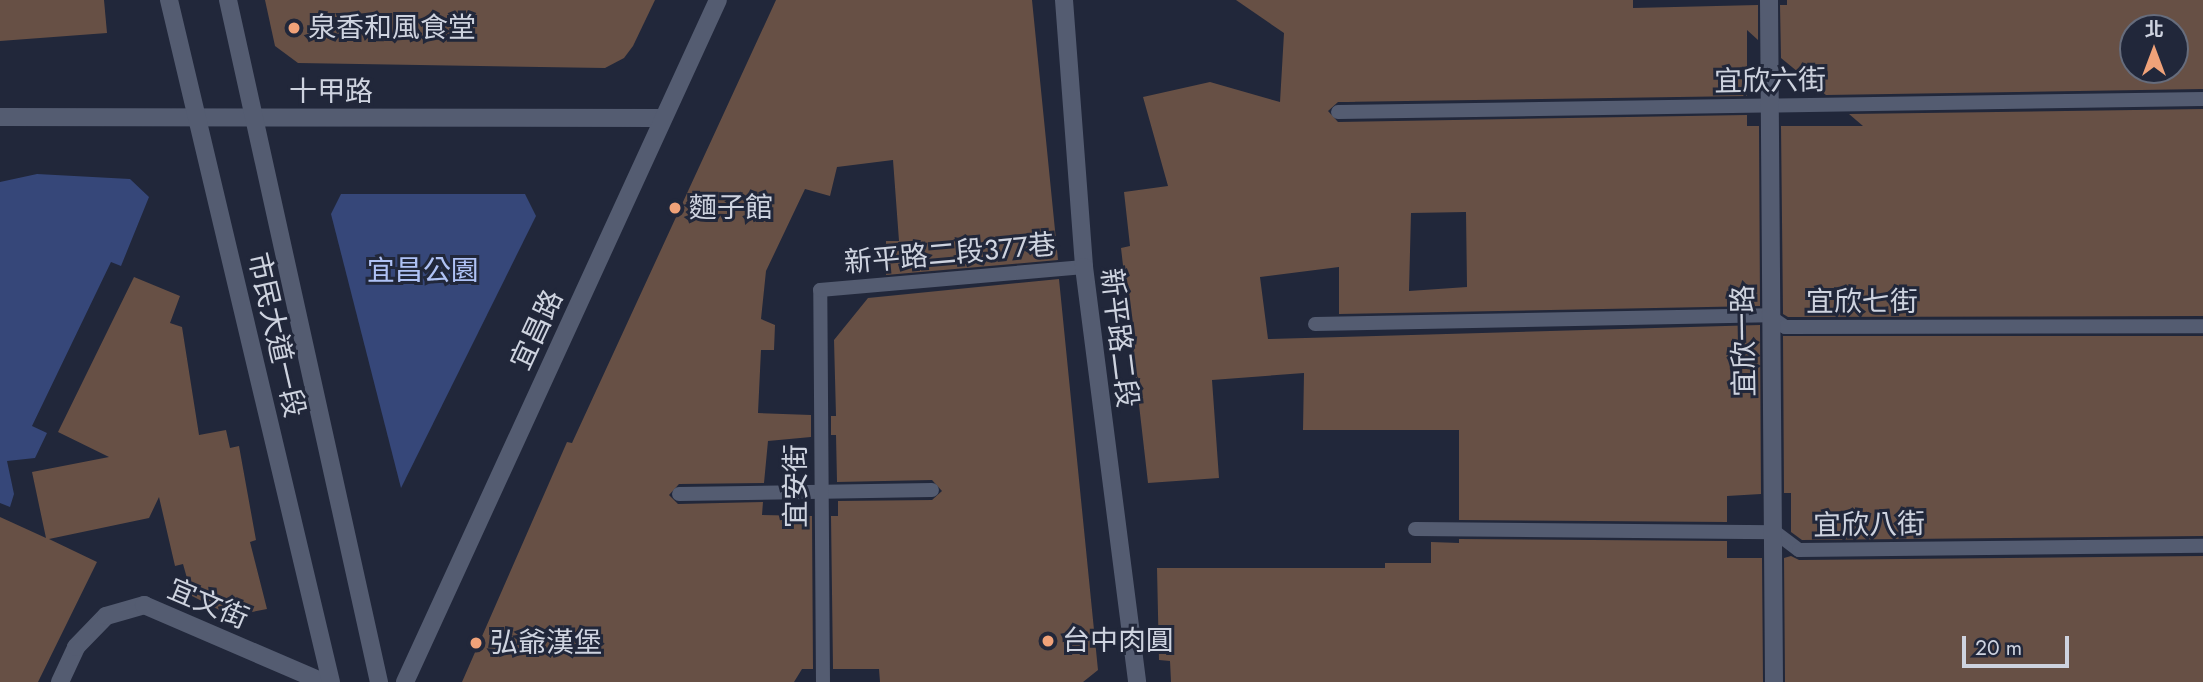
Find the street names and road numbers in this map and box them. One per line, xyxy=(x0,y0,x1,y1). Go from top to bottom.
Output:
street label: 宜欣六街 xyxy=(1714,63,1826,99)
street label: 十甲路 xyxy=(289,75,373,109)
street label: 新平路二段377巷 xyxy=(843,228,1057,280)
street label: 市民大道一段 xyxy=(241,249,311,421)
street label: 新平路二段 xyxy=(1094,266,1144,410)
street label: 宜昌路 xyxy=(504,285,570,375)
street label: 宜欣一路 xyxy=(1726,285,1762,397)
street label: 宜欣七街 xyxy=(1806,285,1918,319)
street label: 宜安街 xyxy=(779,444,813,528)
street label: 宜欣八街 xyxy=(1813,507,1925,543)
street label: 宜文街 xyxy=(163,572,253,636)

